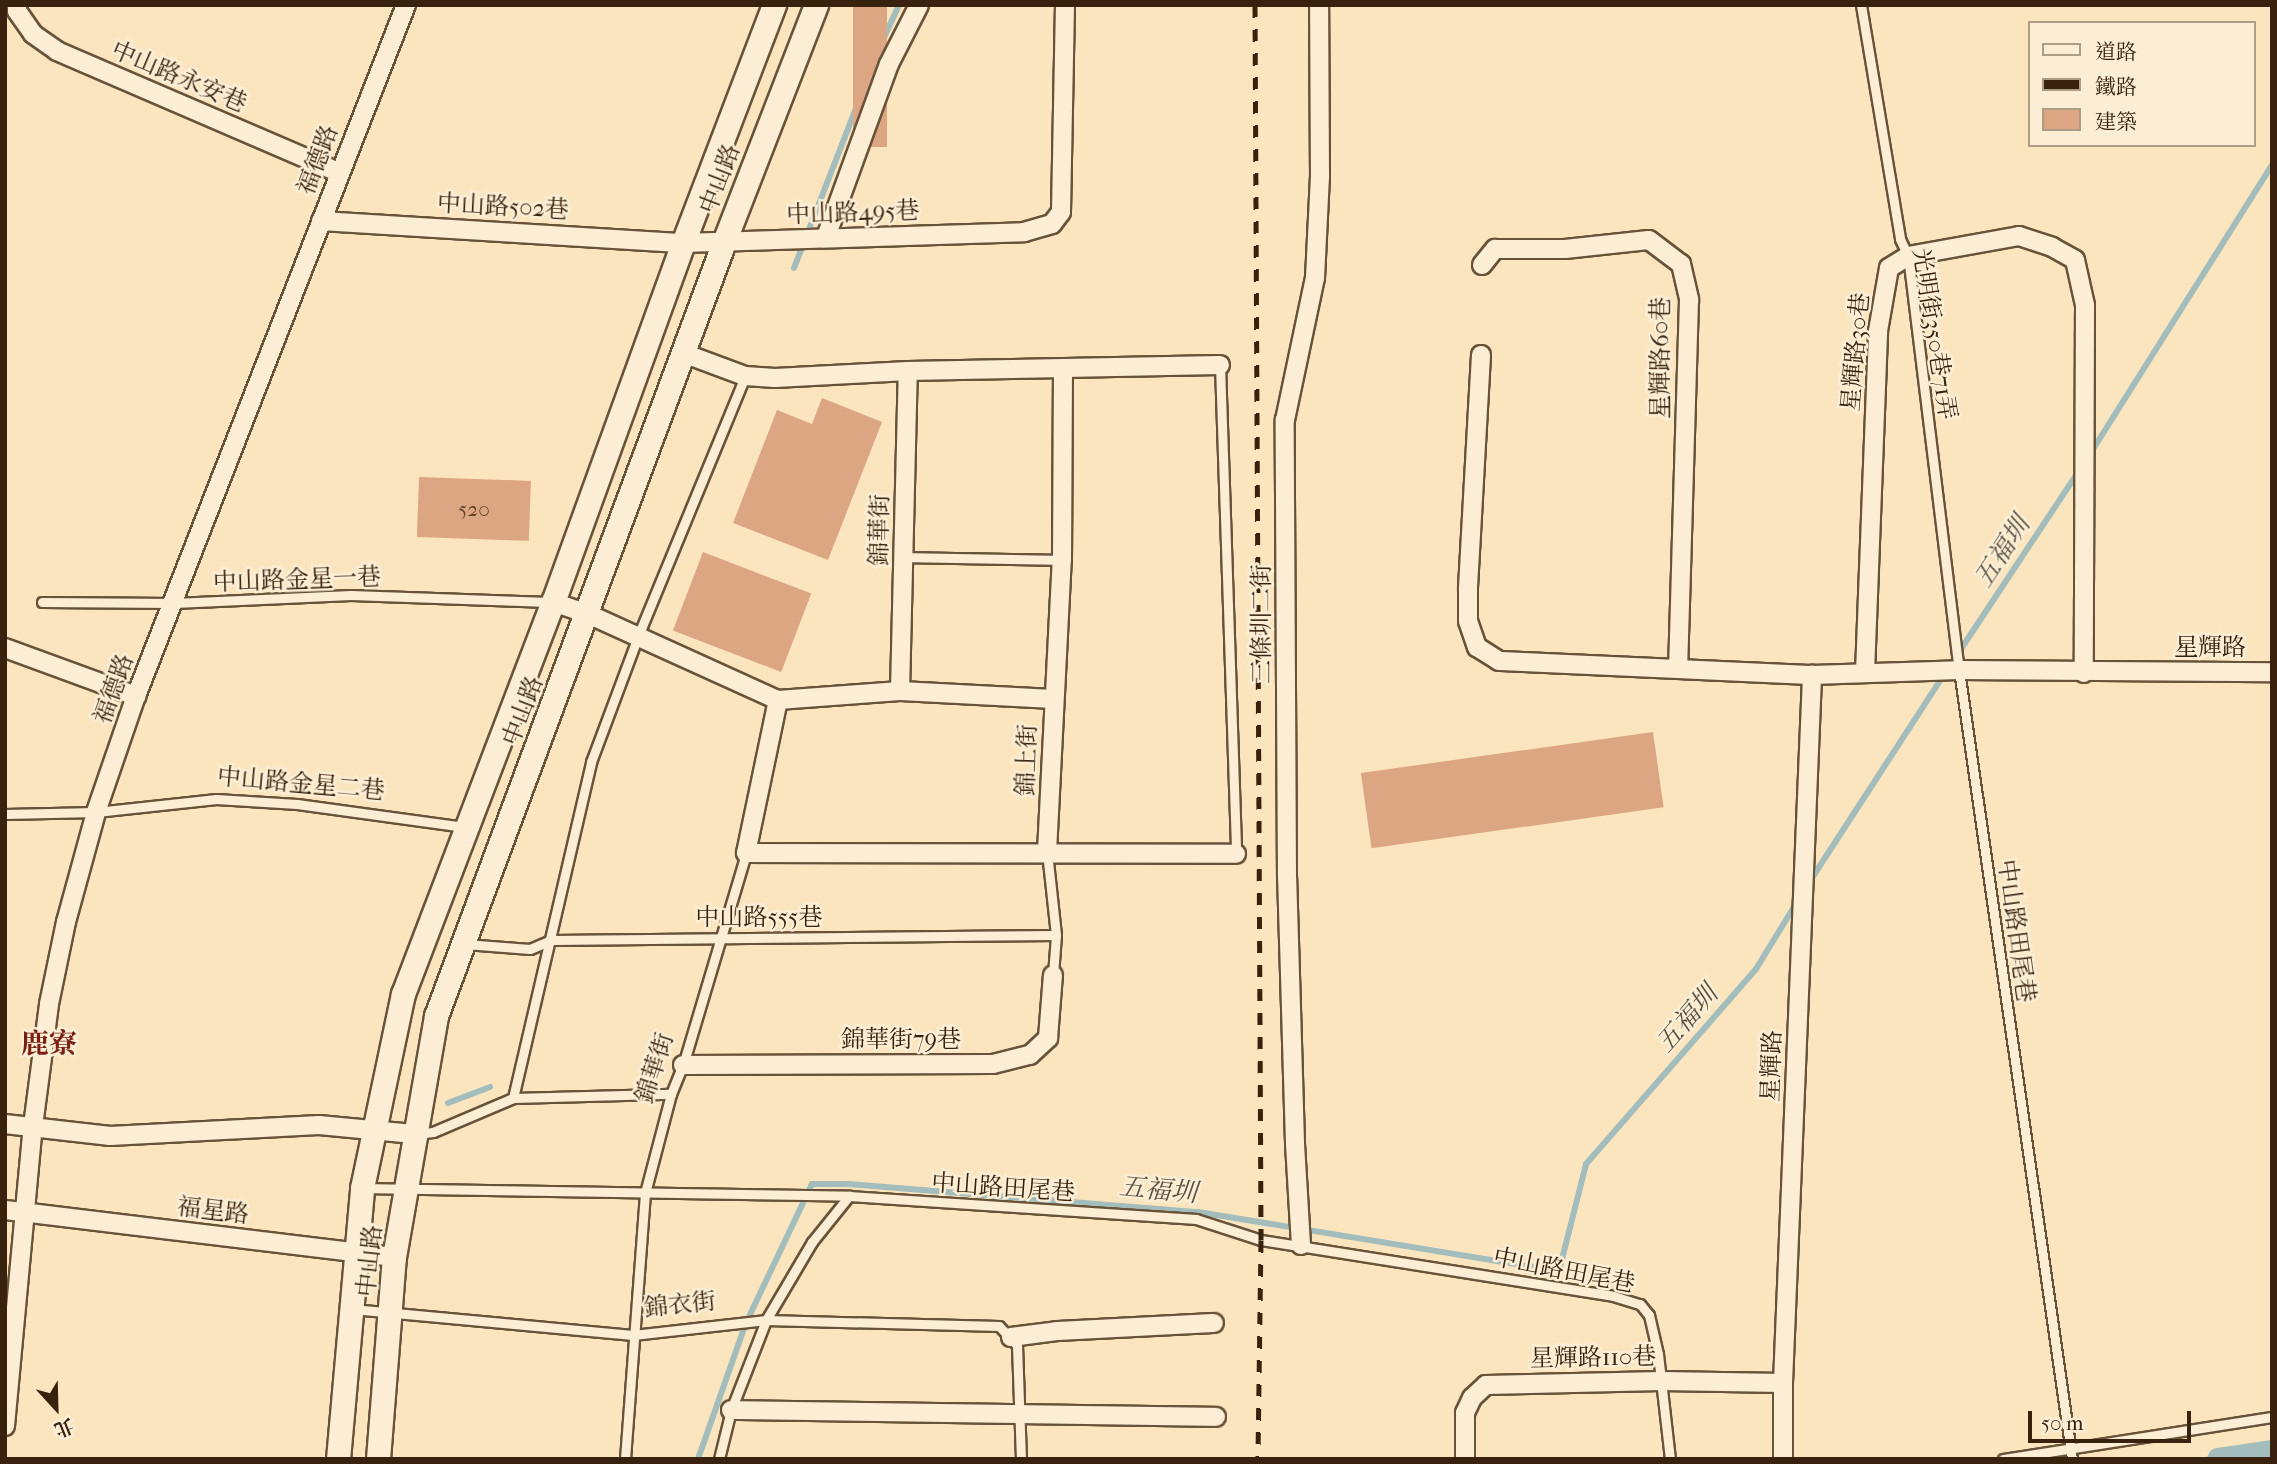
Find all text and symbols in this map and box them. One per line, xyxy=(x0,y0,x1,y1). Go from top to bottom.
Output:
legend xyxy=(2028,21,2256,147)
street label: 中山路永安巷 xyxy=(107,36,251,118)
text: 道路 xyxy=(2095,40,2137,64)
text: 鐵路 xyxy=(2095,75,2137,99)
text: 建築 xyxy=(2095,110,2137,134)
street label: 福德路 xyxy=(292,121,344,199)
street label: 中山路 xyxy=(694,140,746,218)
street label: 中山路502巷 xyxy=(436,189,570,225)
street label: 中山路495巷 xyxy=(786,196,920,230)
street label: 光明街350巷71弄 xyxy=(1906,246,1962,422)
street label: 星輝路30巷 xyxy=(1836,291,1876,413)
street label: 星輝路60巷 xyxy=(1647,297,1675,419)
street label: 錦華街 xyxy=(865,494,895,566)
house number: 520 xyxy=(458,496,490,522)
water label: 五福圳 xyxy=(1968,511,2036,593)
street label: 中山路金星一巷 xyxy=(213,563,381,597)
street label: 三條圳二街 xyxy=(1248,564,1276,684)
street label: 星輝路 xyxy=(2174,634,2246,662)
street label: 福德路 xyxy=(88,650,140,728)
street label: 中山路 xyxy=(497,672,549,750)
street label: 錦上街 xyxy=(1011,724,1043,796)
street label: 中山路金星二巷 xyxy=(216,762,386,806)
street label: 中山路田尾巷 xyxy=(1992,858,2040,1004)
street label: 中山路555巷 xyxy=(696,904,822,932)
water label: 五福圳 xyxy=(1650,979,1724,1059)
street label: 錦華街79巷 xyxy=(841,1026,961,1054)
district label: 鹿寮 xyxy=(21,1027,77,1061)
street label: 錦華街 xyxy=(630,1029,680,1107)
street label: 星輝路 xyxy=(1756,1030,1788,1102)
street label: 中山路田尾巷 xyxy=(930,1169,1076,1207)
water label: 五福圳 xyxy=(1118,1171,1198,1209)
street label: 福星路 xyxy=(176,1192,250,1230)
street label: 中山路 xyxy=(352,1224,388,1298)
street label: 中山路田尾巷 xyxy=(1491,1243,1637,1299)
street label: 錦衣街 xyxy=(643,1287,717,1323)
street label: 星輝路110巷 xyxy=(1530,1343,1656,1373)
north arrow xyxy=(21,1373,91,1443)
scale bar xyxy=(2032,1398,2195,1442)
text: 50 m xyxy=(2041,1411,2084,1435)
text: 北 xyxy=(51,1414,77,1441)

